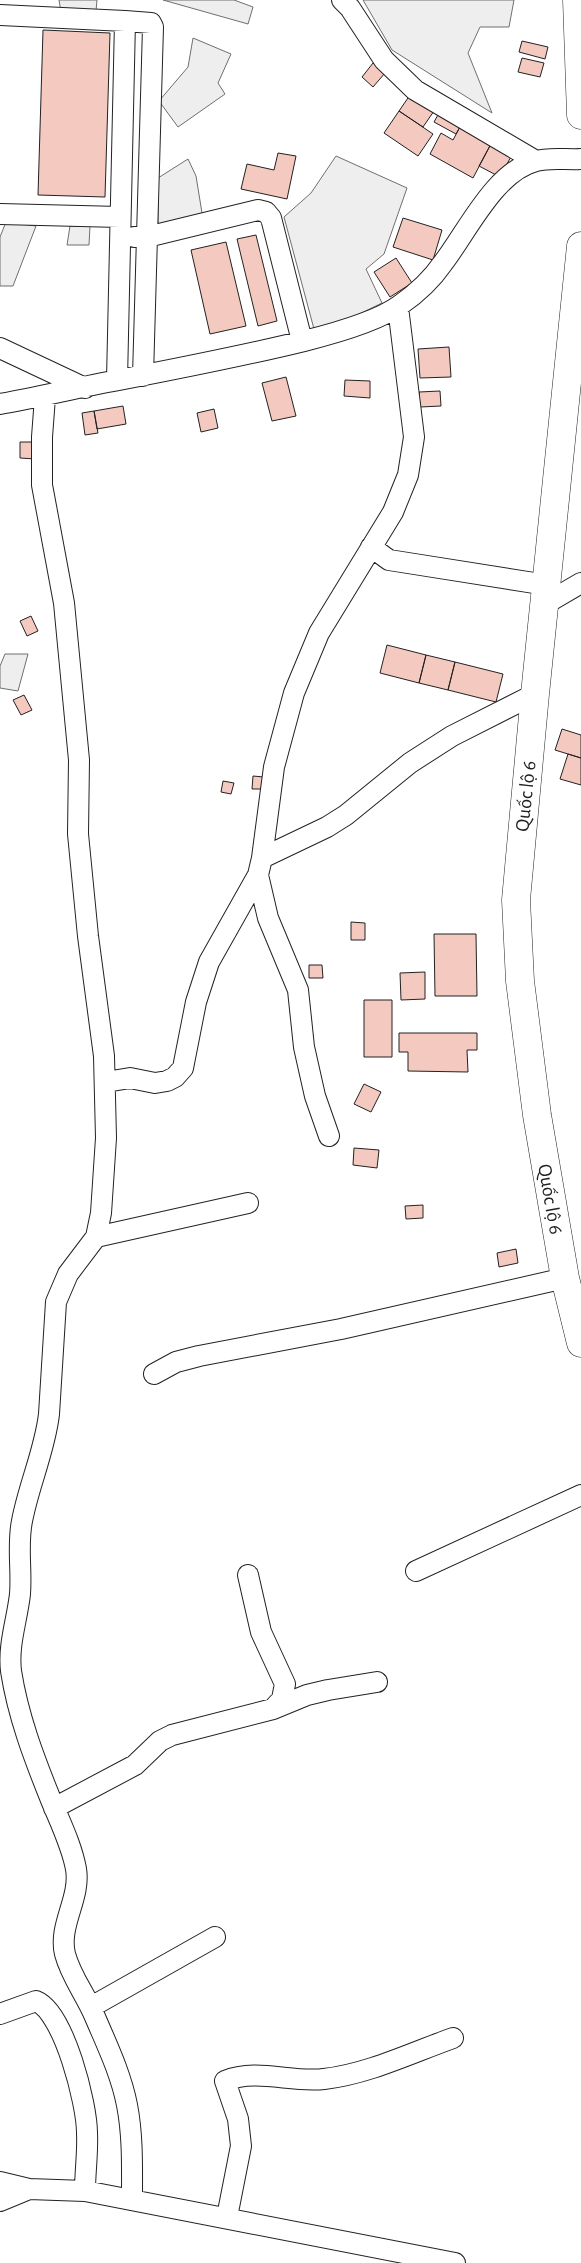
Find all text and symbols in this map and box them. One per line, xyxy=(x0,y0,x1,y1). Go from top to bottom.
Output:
street label: Quốc lộ 6 xyxy=(512,760,540,833)
street label: Quốc lộ 6 xyxy=(534,1162,566,1236)

